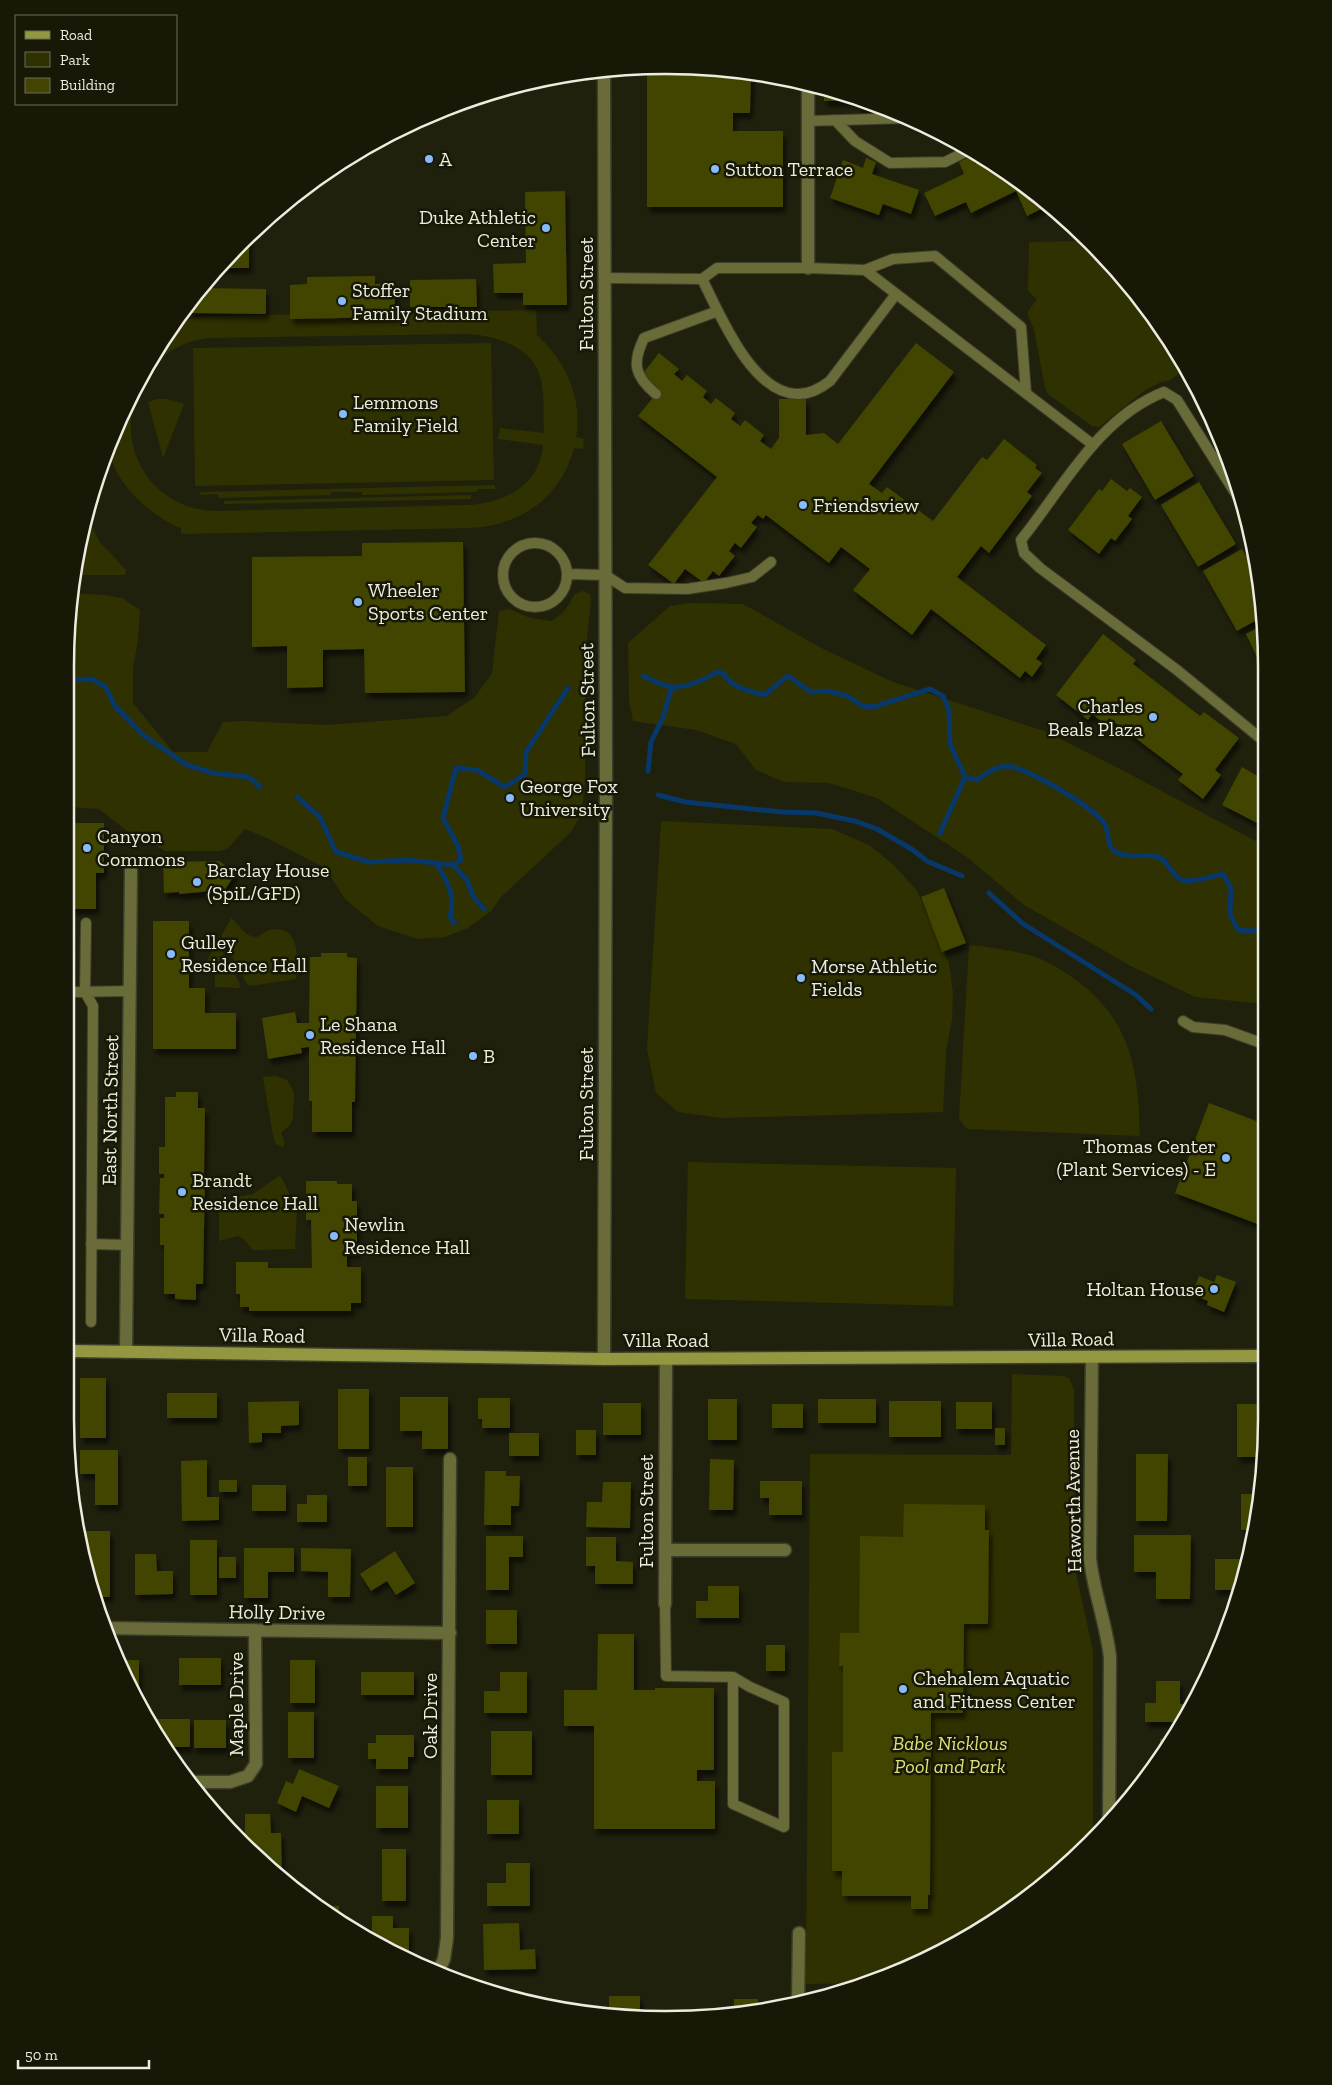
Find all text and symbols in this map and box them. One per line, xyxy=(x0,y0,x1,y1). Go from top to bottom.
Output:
legend xyxy=(15,15,178,105)
text: Road xyxy=(60,26,93,44)
text: Park xyxy=(60,51,90,69)
text: Building xyxy=(60,76,115,94)
place label: A xyxy=(439,147,453,171)
marker: A xyxy=(423,153,435,165)
place label: Sutton Terrace xyxy=(725,157,853,181)
marker: Sutton Terrace xyxy=(709,163,721,175)
place label: Duke Athletic Center xyxy=(419,205,536,252)
marker: Duke Athletic Center xyxy=(540,222,552,234)
street label: Fulton Street xyxy=(574,236,598,351)
place label: Stoffer Family Stadium xyxy=(352,278,488,325)
marker: Stoffer Family Stadium xyxy=(336,295,348,307)
place label: Lemmons Family Field xyxy=(353,390,458,437)
marker: Lemmons Family Field xyxy=(337,408,349,420)
place label: Friendsview xyxy=(813,493,920,517)
marker: Friendsview xyxy=(797,499,809,511)
place label: Wheeler Sports Center xyxy=(368,578,488,625)
marker: Wheeler Sports Center xyxy=(352,596,364,608)
street label: Fulton Street xyxy=(574,642,600,757)
place label: Charles Beals Plaza xyxy=(1048,694,1143,741)
marker: Charles Beals Plaza xyxy=(1147,711,1159,723)
place label: George Fox University xyxy=(520,774,618,821)
marker: George Fox University xyxy=(504,792,516,804)
place label: Canyon Commons xyxy=(97,824,185,871)
marker: Canyon Commons xyxy=(81,842,93,854)
place label: Barclay House (SpiL/GFD) xyxy=(207,858,330,905)
marker: Barclay House (SpiL/GFD) xyxy=(191,876,203,888)
place label: Gulley Residence Hall xyxy=(181,930,307,977)
marker: Gulley Residence Hall xyxy=(165,948,177,960)
place label: Morse Athletic Fields xyxy=(811,954,937,1001)
marker: Morse Athletic Fields xyxy=(795,972,807,984)
place label: Le Shana Residence Hall xyxy=(320,1012,446,1059)
marker: Le Shana Residence Hall xyxy=(304,1029,316,1041)
street label: East North Street xyxy=(97,1034,123,1186)
place label: B xyxy=(483,1044,495,1068)
street label: Fulton Street xyxy=(574,1046,598,1161)
marker: B xyxy=(467,1050,479,1062)
place label: Thomas Center (Plant Services) - E xyxy=(1056,1134,1216,1181)
marker: Thomas Center (Plant Services) - E xyxy=(1220,1152,1232,1164)
place label: Brandt Residence Hall xyxy=(192,1168,318,1215)
marker: Brandt Residence Hall xyxy=(176,1186,188,1198)
place label: Newlin Residence Hall xyxy=(344,1212,470,1259)
marker: Newlin Residence Hall xyxy=(328,1230,340,1242)
place label: Holtan House xyxy=(1086,1277,1204,1301)
marker: Holtan House xyxy=(1208,1283,1220,1295)
street label: Villa Road xyxy=(218,1322,305,1348)
street label: Villa Road xyxy=(1027,1326,1114,1352)
street label: Villa Road xyxy=(622,1328,709,1352)
street label: Haworth Avenue xyxy=(1060,1429,1086,1573)
street label: Fulton Street xyxy=(634,1453,658,1568)
street label: Holly Drive xyxy=(228,1599,326,1625)
street label: Maple Drive xyxy=(224,1652,248,1756)
place label: Chehalem Aquatic and Fitness Center xyxy=(913,1666,1076,1713)
street label: Oak Drive xyxy=(418,1673,442,1759)
marker: Chehalem Aquatic and Fitness Center xyxy=(897,1683,909,1695)
park label: Babe Nicklous Pool and Park xyxy=(893,1731,1008,1778)
scale bar xyxy=(18,2038,149,2070)
text: 50 m xyxy=(25,2046,58,2064)

